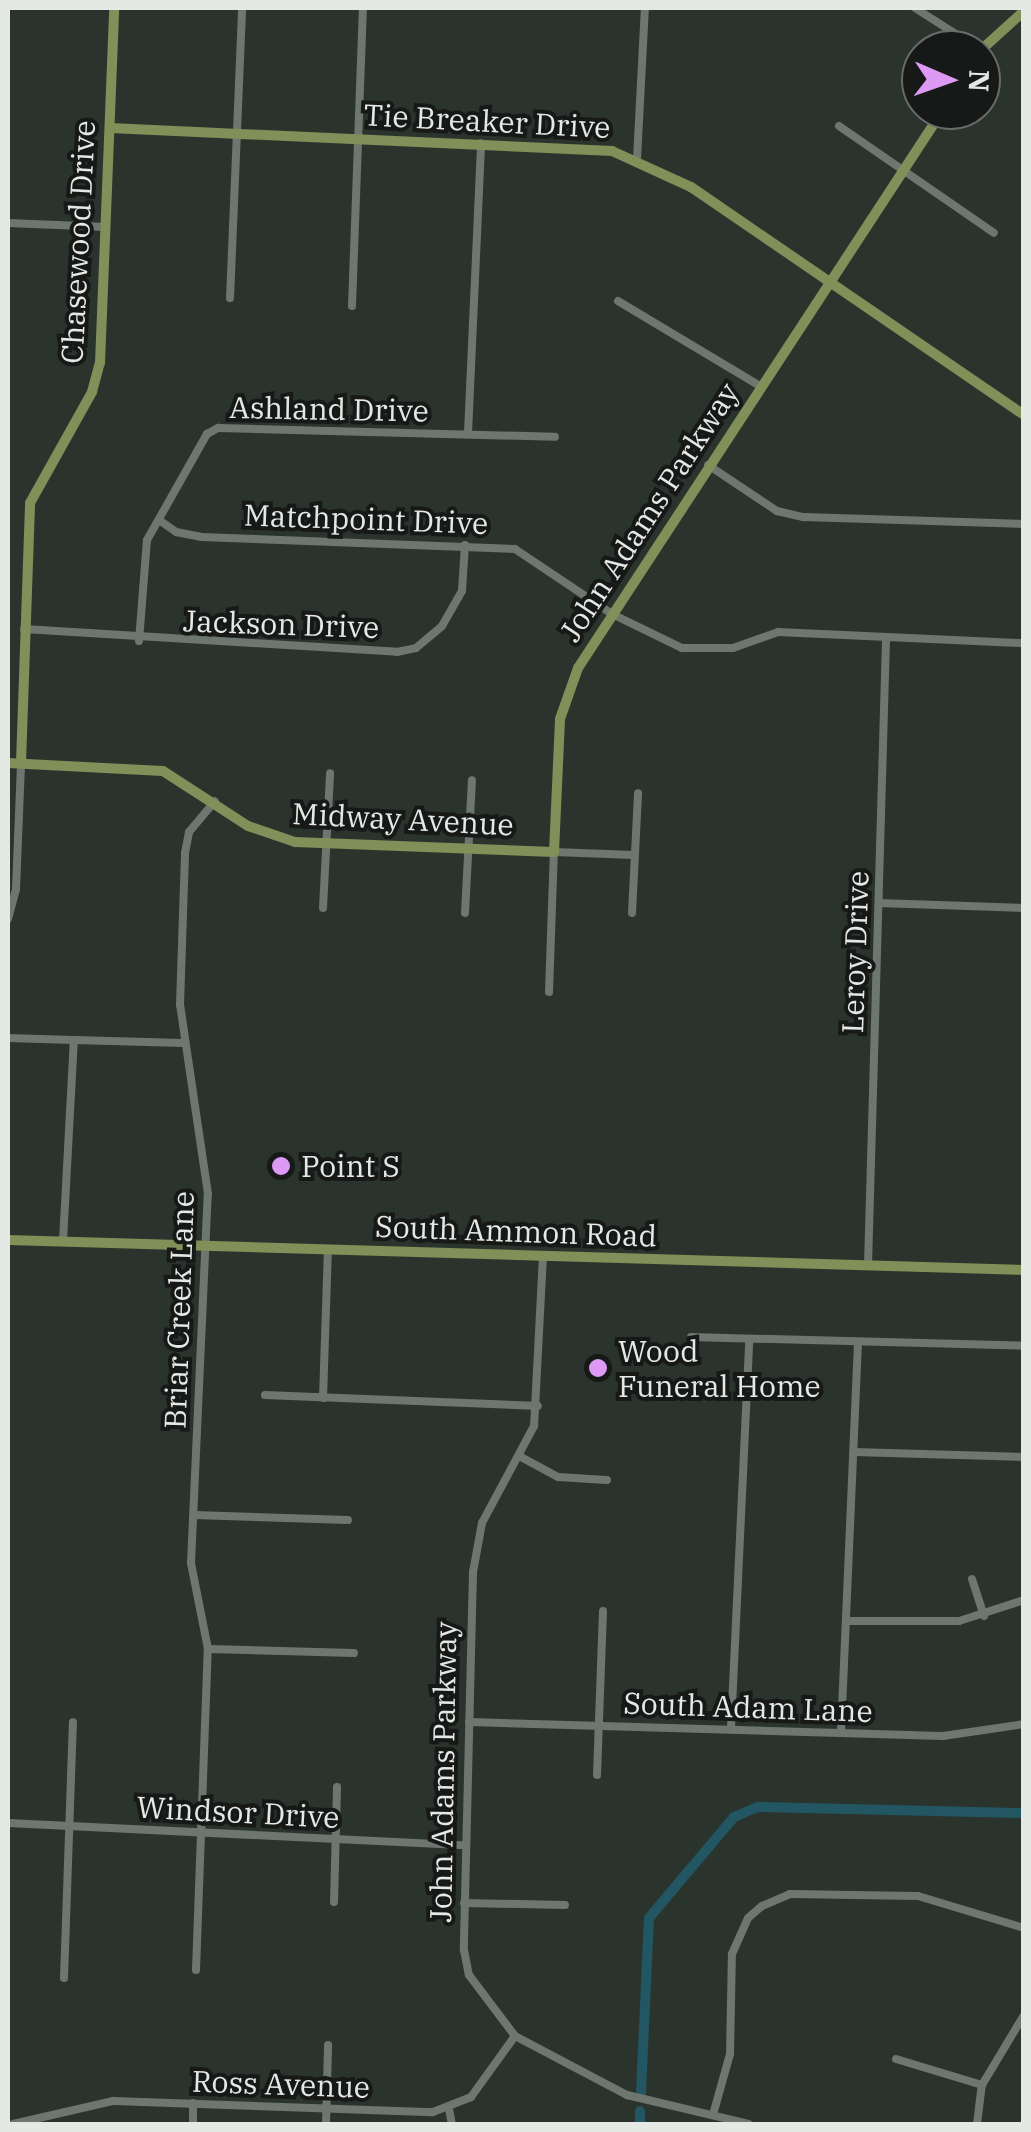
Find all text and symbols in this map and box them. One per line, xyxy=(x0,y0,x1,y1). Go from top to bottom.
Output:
north arrow xyxy=(901,30,1001,130)
text: N xyxy=(961,69,998,93)
street label: Tie Breaker Drive xyxy=(363,97,611,145)
street label: Chasewood Drive xyxy=(54,119,102,365)
street label: John Adams Parkway xyxy=(552,376,746,648)
street label: Ashland Drive xyxy=(229,389,429,429)
street label: Matchpoint Drive xyxy=(243,497,489,541)
street label: Jackson Drive xyxy=(182,603,380,645)
street label: Midway Avenue xyxy=(291,795,515,843)
street label: Leroy Drive xyxy=(834,870,876,1034)
place label: Point S xyxy=(301,1148,400,1184)
marker: Point S xyxy=(270,1155,292,1177)
street label: Briar Creek Lane xyxy=(157,1191,201,1429)
street label: South Ammon Road xyxy=(375,1208,657,1254)
place label: Wood Funeral Home xyxy=(618,1333,821,1404)
marker: Wood Funeral Home xyxy=(587,1357,609,1379)
street label: John Adams Parkway xyxy=(422,1621,464,1923)
street label: South Adam Lane xyxy=(623,1685,873,1729)
street label: Windsor Drive xyxy=(136,1789,340,1835)
street label: Ross Avenue xyxy=(191,2063,371,2105)

